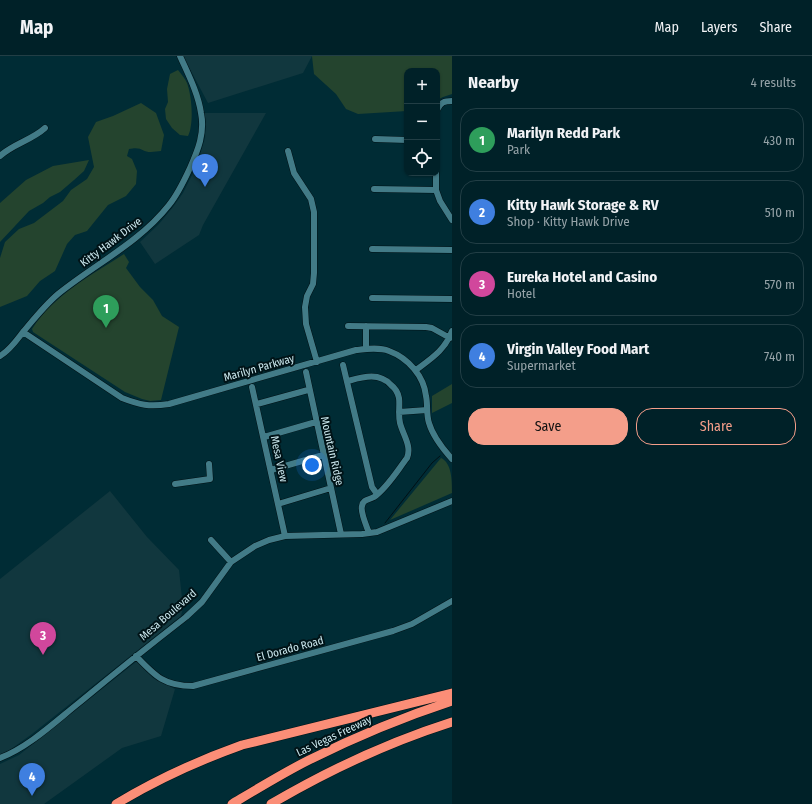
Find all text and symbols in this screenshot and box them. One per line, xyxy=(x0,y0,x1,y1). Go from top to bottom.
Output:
text: Map xyxy=(20,16,53,39)
text: Map xyxy=(655,19,679,36)
text: Layers xyxy=(701,19,737,36)
text: Share xyxy=(759,19,792,36)
map controls xyxy=(404,68,440,176)
button: + xyxy=(404,68,440,104)
text: Nearby xyxy=(468,72,519,93)
text: 4 results xyxy=(750,75,796,90)
button: − xyxy=(404,104,440,140)
text: Marilyn Redd Park xyxy=(507,124,620,142)
text: 1 xyxy=(479,133,485,148)
text: 430 m xyxy=(763,133,795,148)
button: locate xyxy=(404,140,440,176)
text: Park xyxy=(507,142,530,157)
pin: 2 xyxy=(192,154,218,187)
text: Kitty Hawk Storage & RV xyxy=(507,196,659,214)
text: 2 xyxy=(479,205,485,220)
text: 510 m xyxy=(765,205,795,220)
text: Shop · Kitty Hawk Drive xyxy=(507,214,630,229)
street label: Kitty Hawk Drive xyxy=(78,215,144,269)
text: Eureka Hotel and Casino xyxy=(507,268,657,286)
text: 3 xyxy=(479,277,485,292)
text: 570 m xyxy=(764,277,795,292)
text: Hotel xyxy=(507,286,536,301)
pin: 1 xyxy=(93,295,119,328)
text: Virgin Valley Food Mart xyxy=(507,340,649,358)
text: 4 xyxy=(479,349,485,364)
text: 740 m xyxy=(764,349,795,364)
street label: Marilyn Parkway xyxy=(222,352,296,384)
text: Supermarket xyxy=(507,358,576,373)
button: Save xyxy=(468,408,628,445)
button: Share xyxy=(636,408,796,445)
street label: Mountain Ridge xyxy=(318,415,346,487)
street label: Mesa View xyxy=(268,435,290,483)
your location xyxy=(302,455,322,475)
street label: Mesa Boulevard xyxy=(137,587,199,643)
pin: 3 xyxy=(30,622,56,655)
street label: El Dorado Road xyxy=(255,634,325,664)
street label: Las Vegas Freeway xyxy=(294,713,374,759)
pin: 4 xyxy=(19,763,45,796)

